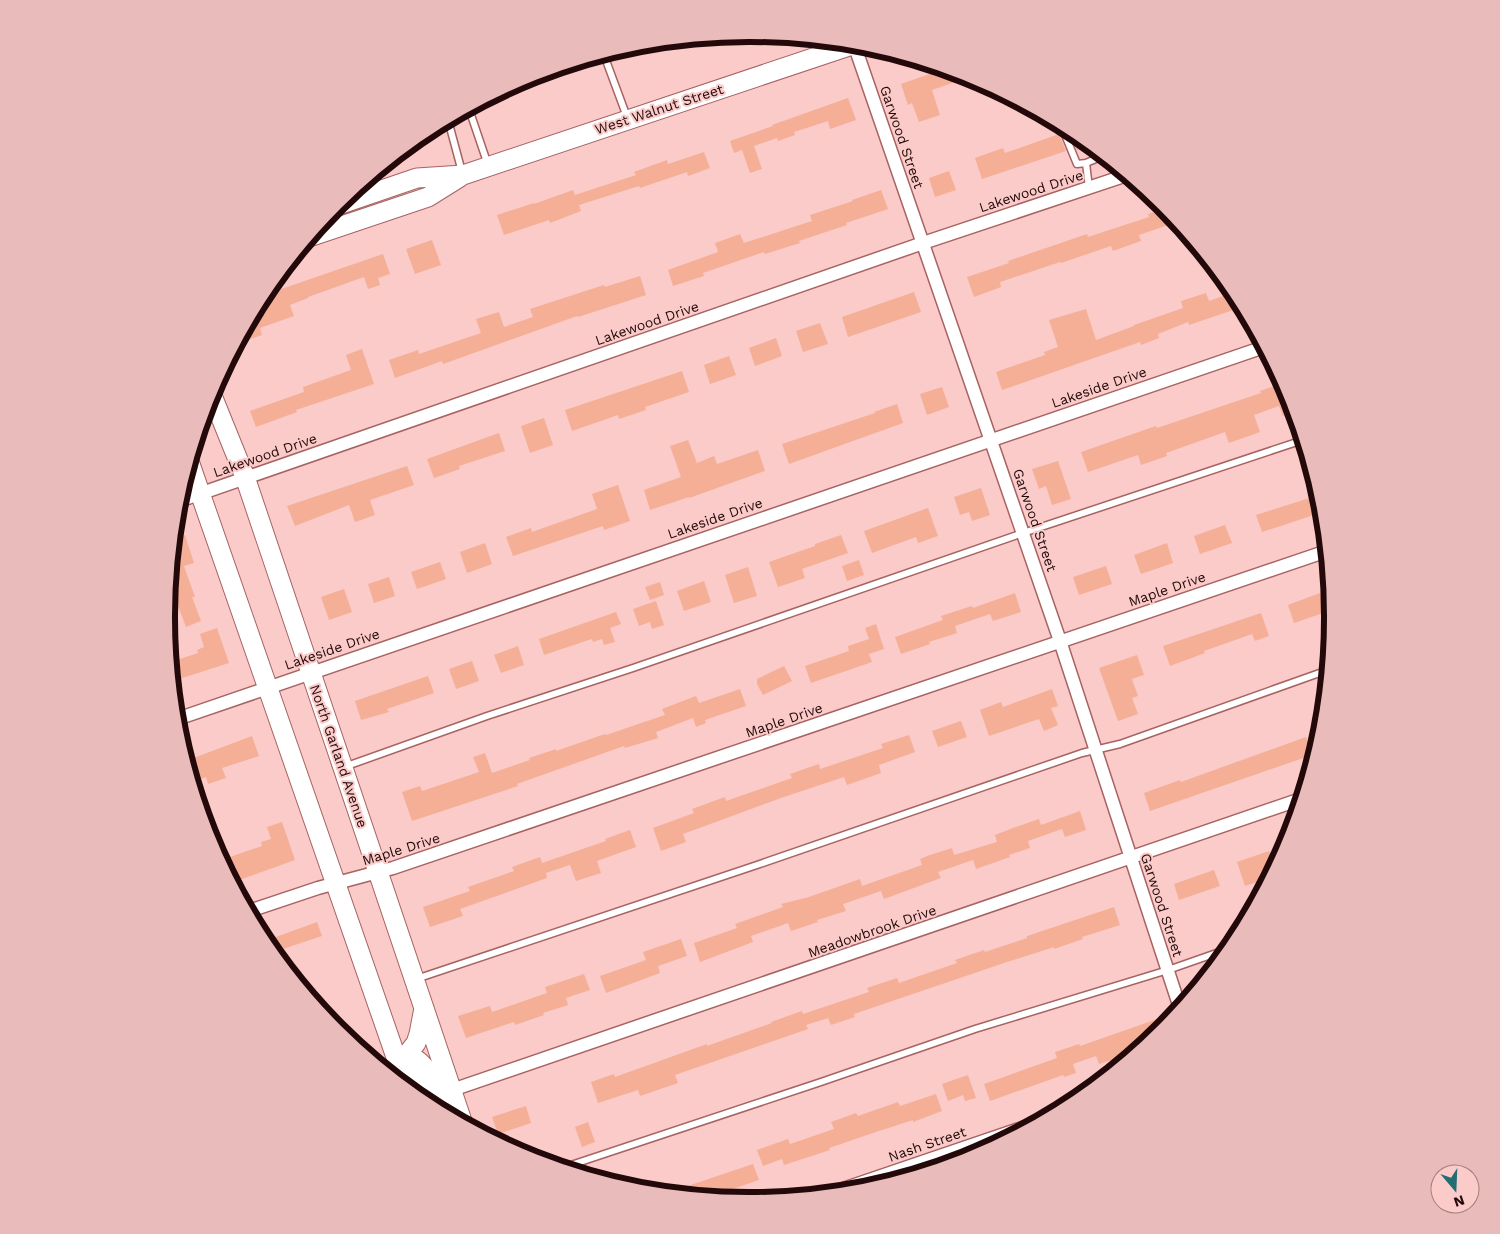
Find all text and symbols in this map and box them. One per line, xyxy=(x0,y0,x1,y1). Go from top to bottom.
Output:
street label: West Walnut Street xyxy=(593,81,725,137)
street label: Garwood Street xyxy=(877,83,927,191)
street label: Lakewood Drive xyxy=(977,167,1085,215)
street label: Lakewood Drive xyxy=(593,298,701,348)
street label: Lakeside Drive xyxy=(1049,363,1149,411)
street label: Lakewood Drive xyxy=(211,430,319,480)
street label: Garwood Street xyxy=(1010,466,1060,574)
street label: Lakeside Drive xyxy=(665,494,765,542)
street label: Maple Drive xyxy=(1126,568,1208,610)
street label: Lakeside Drive xyxy=(282,625,382,673)
street label: North Garland Avenue xyxy=(307,682,371,830)
street label: Maple Drive xyxy=(743,699,825,741)
street label: Maple Drive xyxy=(360,830,442,868)
street label: Garwood Street xyxy=(1138,851,1186,959)
street label: Meadowbrook Drive xyxy=(806,901,938,961)
street label: Nash Street xyxy=(886,1123,968,1165)
north arrow xyxy=(1430,1164,1480,1214)
text: N xyxy=(1452,1192,1467,1211)

